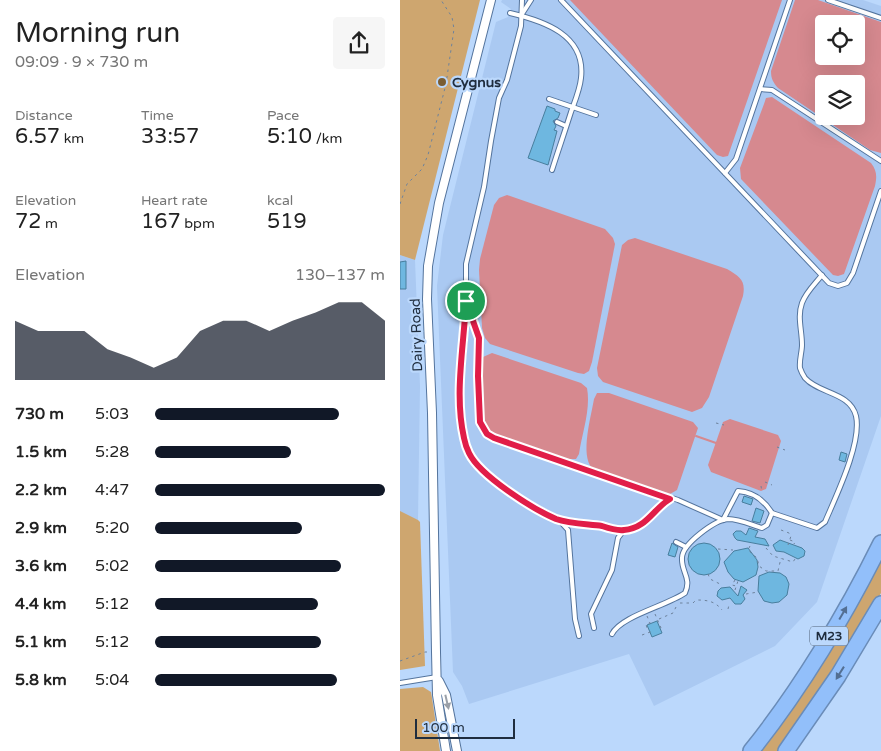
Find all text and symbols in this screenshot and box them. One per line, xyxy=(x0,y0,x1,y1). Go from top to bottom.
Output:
map controls xyxy=(815,15,865,125)
button: locate xyxy=(815,15,865,65)
text: Morning run xyxy=(15,16,180,50)
button: share xyxy=(333,17,385,69)
text: 09:09 · 9 × 730 m xyxy=(15,52,148,72)
place label: Cygnus xyxy=(452,74,501,91)
button: layers xyxy=(815,75,865,125)
marker: Cygnus xyxy=(436,76,448,88)
text: Distance xyxy=(15,107,73,124)
text: Time xyxy=(141,107,174,124)
text: Pace xyxy=(267,107,299,124)
text: 6.57 xyxy=(15,124,60,149)
text: 33:57 xyxy=(141,124,199,149)
text: 5:10 xyxy=(267,124,312,149)
text: km xyxy=(60,130,84,147)
text: /km xyxy=(312,130,342,147)
text: Elevation xyxy=(15,192,76,209)
text: Heart rate xyxy=(141,192,208,209)
text: kcal xyxy=(267,192,293,209)
text: 72 xyxy=(15,209,41,234)
text: 167 xyxy=(141,209,181,234)
text: 519 xyxy=(267,209,307,234)
text: m xyxy=(41,215,58,232)
text: bpm xyxy=(181,215,215,232)
text: Elevation xyxy=(15,265,85,285)
text: 130–137 m xyxy=(295,265,385,285)
pin xyxy=(445,280,487,322)
icon: arrive xyxy=(452,287,480,315)
street label: Dairy Road xyxy=(407,298,426,372)
text: 730 m xyxy=(15,404,64,424)
text: 5:03 xyxy=(95,404,129,424)
text: 1.5 km xyxy=(15,442,67,462)
text: 5:28 xyxy=(95,442,129,462)
text: 2.2 km xyxy=(15,480,67,500)
text: 4:47 xyxy=(95,480,129,500)
text: 2.9 km xyxy=(15,518,67,538)
text: 5:20 xyxy=(95,518,129,538)
text: 3.6 km xyxy=(15,556,67,576)
text: 5:02 xyxy=(95,556,129,576)
text: 4.4 km xyxy=(15,594,67,614)
text: 5:12 xyxy=(95,594,129,614)
one-way arrow xyxy=(838,606,847,619)
road number: M23 xyxy=(810,626,848,646)
text: 5.1 km xyxy=(15,632,67,652)
text: 5:12 xyxy=(95,632,129,652)
one-way arrow xyxy=(835,667,845,680)
text: 5.8 km xyxy=(15,670,67,690)
text: 5:04 xyxy=(95,670,129,690)
one-way arrow xyxy=(443,695,451,710)
scale bar xyxy=(415,716,515,739)
text: 100 m xyxy=(422,719,465,736)

